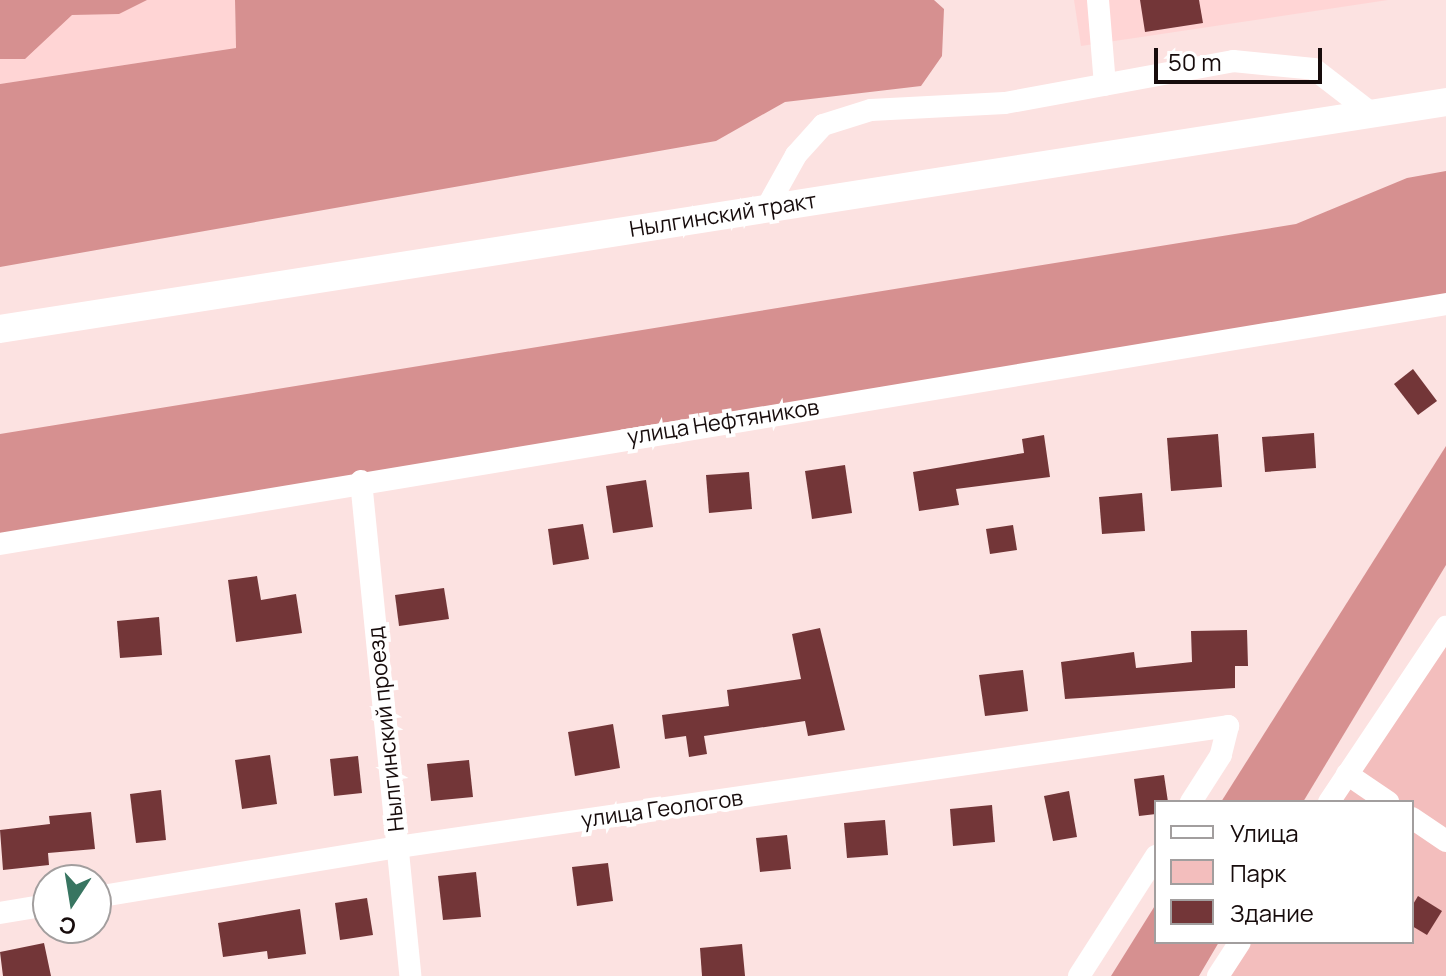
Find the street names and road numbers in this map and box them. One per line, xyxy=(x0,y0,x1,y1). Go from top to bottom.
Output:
street label: Нылгинский тракт xyxy=(628,187,818,243)
street label: улица Нефтяников xyxy=(625,394,821,450)
street label: Нылгинский проезд xyxy=(362,625,410,833)
street label: улица Геологов xyxy=(579,785,745,833)

